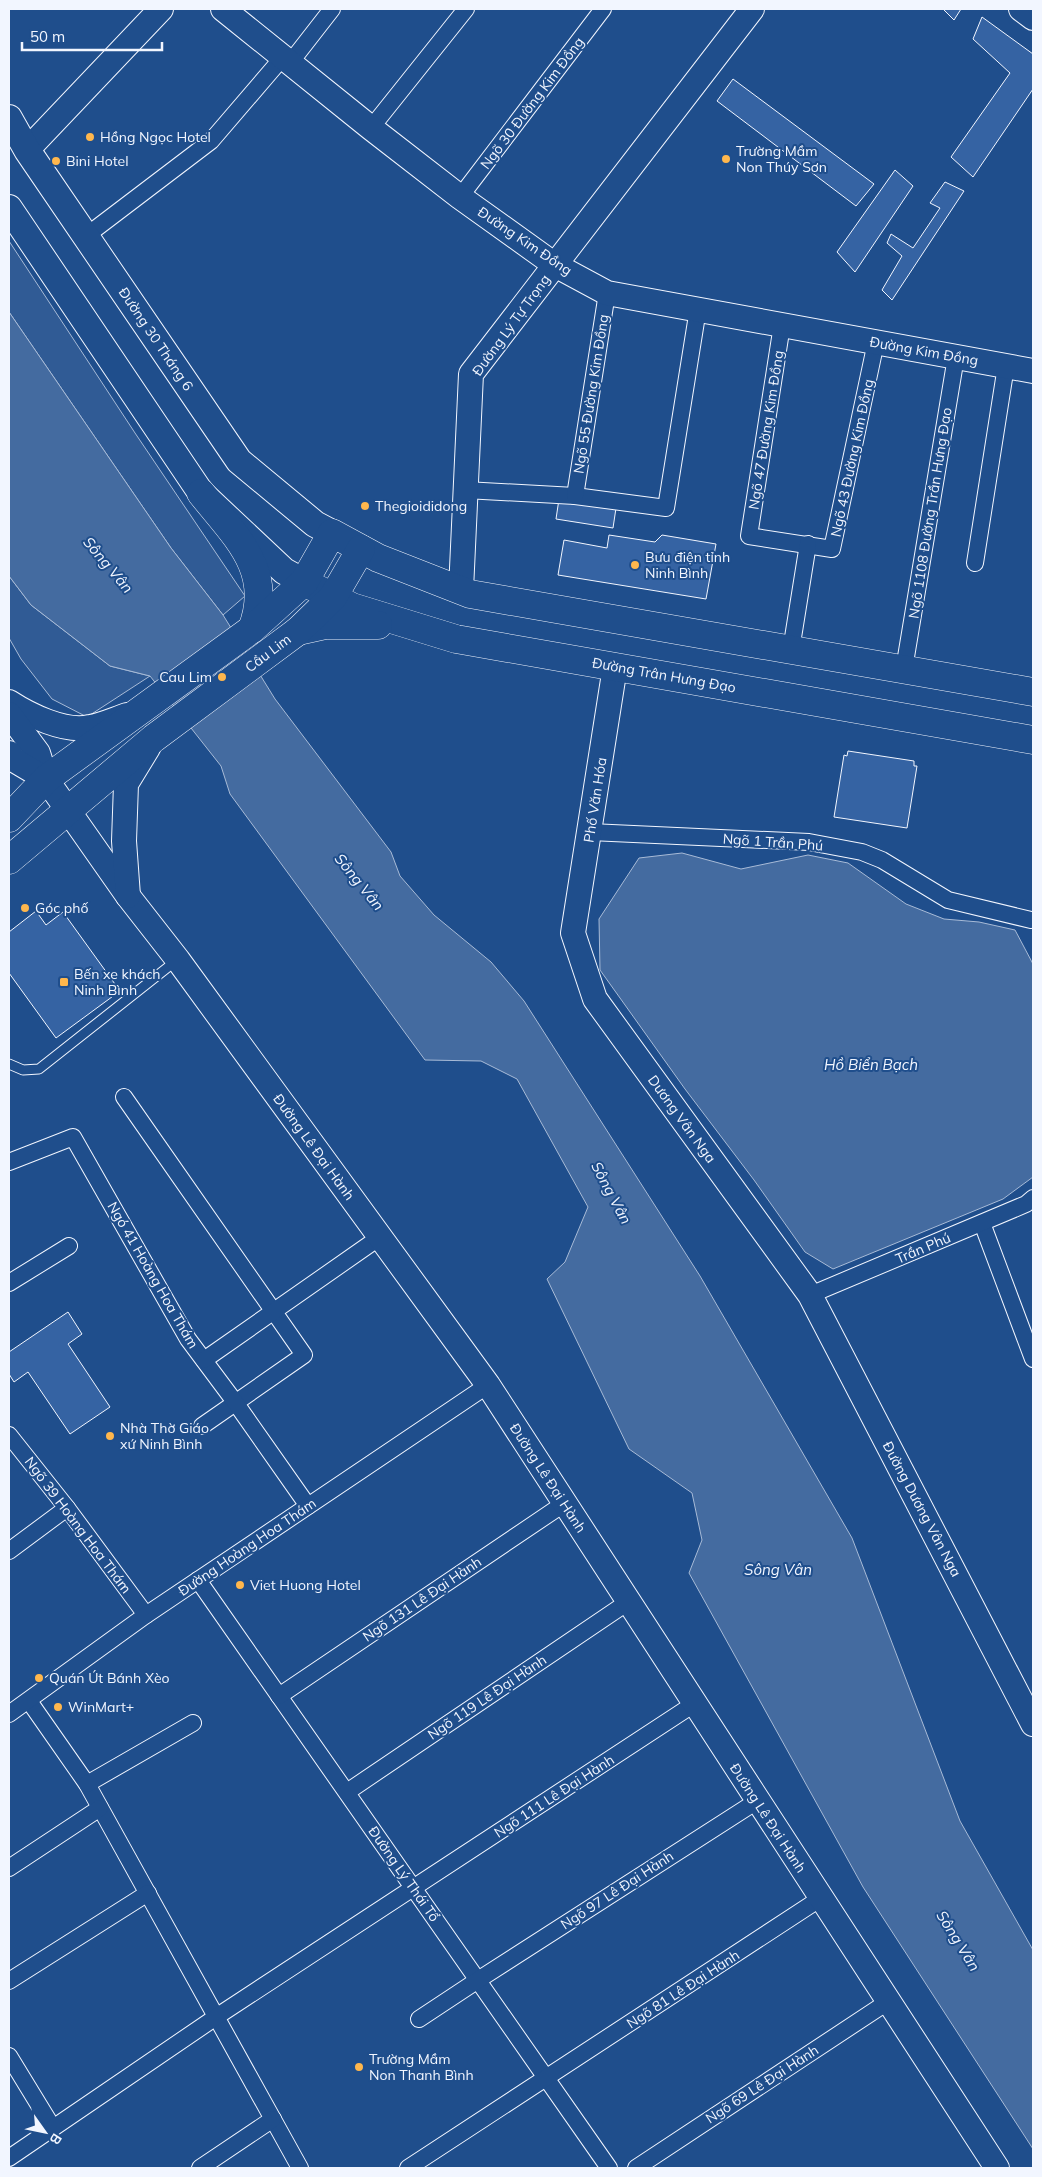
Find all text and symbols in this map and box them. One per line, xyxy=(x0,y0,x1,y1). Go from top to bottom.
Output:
scale bar xyxy=(22,20,162,52)
text: 50 m xyxy=(30,27,65,46)
street label: Ngõ 30 Đường Kim Đồng xyxy=(476,33,588,173)
place label: Hồng Ngọc Hotel xyxy=(100,128,211,146)
marker: Hồng Ngọc Hotel xyxy=(84,131,96,143)
place label: Trường Mầm Non Thúy Sơn xyxy=(736,142,827,176)
place label: Bini Hotel xyxy=(66,152,128,170)
marker: Trường Mầm Non Thúy Sơn xyxy=(720,153,732,165)
marker: Bini Hotel xyxy=(50,155,62,167)
street label: Đường Kim Đồng xyxy=(474,203,576,279)
street label: Đường Lý Tự Trọng xyxy=(468,271,554,379)
street label: Đường 30 Tháng 6 xyxy=(115,284,197,394)
street label: Ngõ 55 Đường Kim Đồng xyxy=(570,313,612,475)
street label: Đường Kim Đồng xyxy=(868,333,980,369)
street label: Ngõ 47 Đường Kim Đồng xyxy=(745,349,787,511)
street label: Ngõ 43 Đường Kim Đồng xyxy=(826,377,878,539)
street label: Ngõ 1108 Đường Trần Hưng Đạo xyxy=(904,406,956,620)
place label: Thegioididong xyxy=(375,497,467,515)
marker: Thegioididong xyxy=(359,500,371,512)
water label: Sông Vân xyxy=(79,533,138,597)
place label: Bưu điện tỉnh Ninh Bình xyxy=(645,548,730,582)
marker: Bưu điện tỉnh Ninh Bình xyxy=(629,559,641,571)
street label: Cầu Lim xyxy=(241,630,295,676)
street label: Đường Trân Hưng Đạo xyxy=(591,653,737,697)
place label: Cau Lim xyxy=(159,668,212,686)
marker: Cau Lim xyxy=(216,671,228,683)
street label: Phố Văn Hóa xyxy=(579,756,611,844)
street label: Ngõ 1 Trần Phú xyxy=(722,830,824,854)
water label: Sông Vân xyxy=(331,849,388,914)
place label: Góc phố xyxy=(35,899,88,917)
marker: Góc phố xyxy=(19,902,31,914)
place label: Bến xe khách Ninh Bình xyxy=(74,965,161,999)
marker: Bến xe khách Ninh Bình xyxy=(58,976,70,988)
water label: Hồ Biển Bạch xyxy=(824,1055,918,1074)
street label: Dương Vân Nga xyxy=(644,1072,720,1166)
street label: Đường Lê Đại Hành xyxy=(269,1090,359,1204)
water label: Sông Vân xyxy=(587,1158,636,1227)
street label: Ngó 41 Hoàng Hoa Thám xyxy=(104,1198,202,1352)
street label: Trần Phú xyxy=(893,1228,953,1268)
place label: Nhà Thờ Giáo xứ Ninh Bình xyxy=(120,1419,209,1453)
street label: Đường Lê Đại Hành xyxy=(506,1420,590,1536)
marker: Nhà Thờ Giáo xứ Ninh Bình xyxy=(104,1430,116,1442)
street label: Đường Dương Vân Nga xyxy=(879,1438,965,1580)
street label: Ngõ 39 Hoàng Hoa Thám xyxy=(21,1453,135,1597)
street label: Đường Hoàng Hoa Thám xyxy=(175,1494,319,1600)
street label: Ngõ 131 Lê Đại Hành xyxy=(359,1553,485,1645)
water label: Sông Vân xyxy=(744,1560,812,1579)
place label: Viet Huong Hotel xyxy=(250,1576,361,1594)
marker: Viet Huong Hotel xyxy=(234,1579,246,1591)
street label: Ngõ 119 Lê Đại Hành xyxy=(424,1651,550,1743)
place label: Quán Út Bánh Xèo xyxy=(49,1669,170,1687)
marker: Quán Út Bánh Xèo xyxy=(33,1672,45,1684)
place label: WinMart+ xyxy=(68,1698,134,1716)
marker: WinMart+ xyxy=(52,1701,64,1713)
street label: Ngõ 111 Lê Đại Hành xyxy=(491,1750,617,1842)
street label: Đường Lê Đại Hành xyxy=(726,1760,810,1876)
street label: Đường Lý Thái Tổ xyxy=(364,1823,444,1925)
street label: Ngõ 97 Lê Đại Hành xyxy=(557,1847,677,1933)
water label: Sông Vân xyxy=(932,1907,985,1975)
street label: Ngõ 81 Lê Đại Hành xyxy=(623,1946,743,2032)
street label: Ngõ 69 Lê Đại Hành xyxy=(702,2041,822,2127)
place label: Trường Mầm Non Thanh Bình xyxy=(369,2050,474,2084)
marker: Trường Mầm Non Thanh Bình xyxy=(353,2061,365,2073)
north arrow xyxy=(20,2107,70,2157)
text: B xyxy=(46,2130,66,2148)

